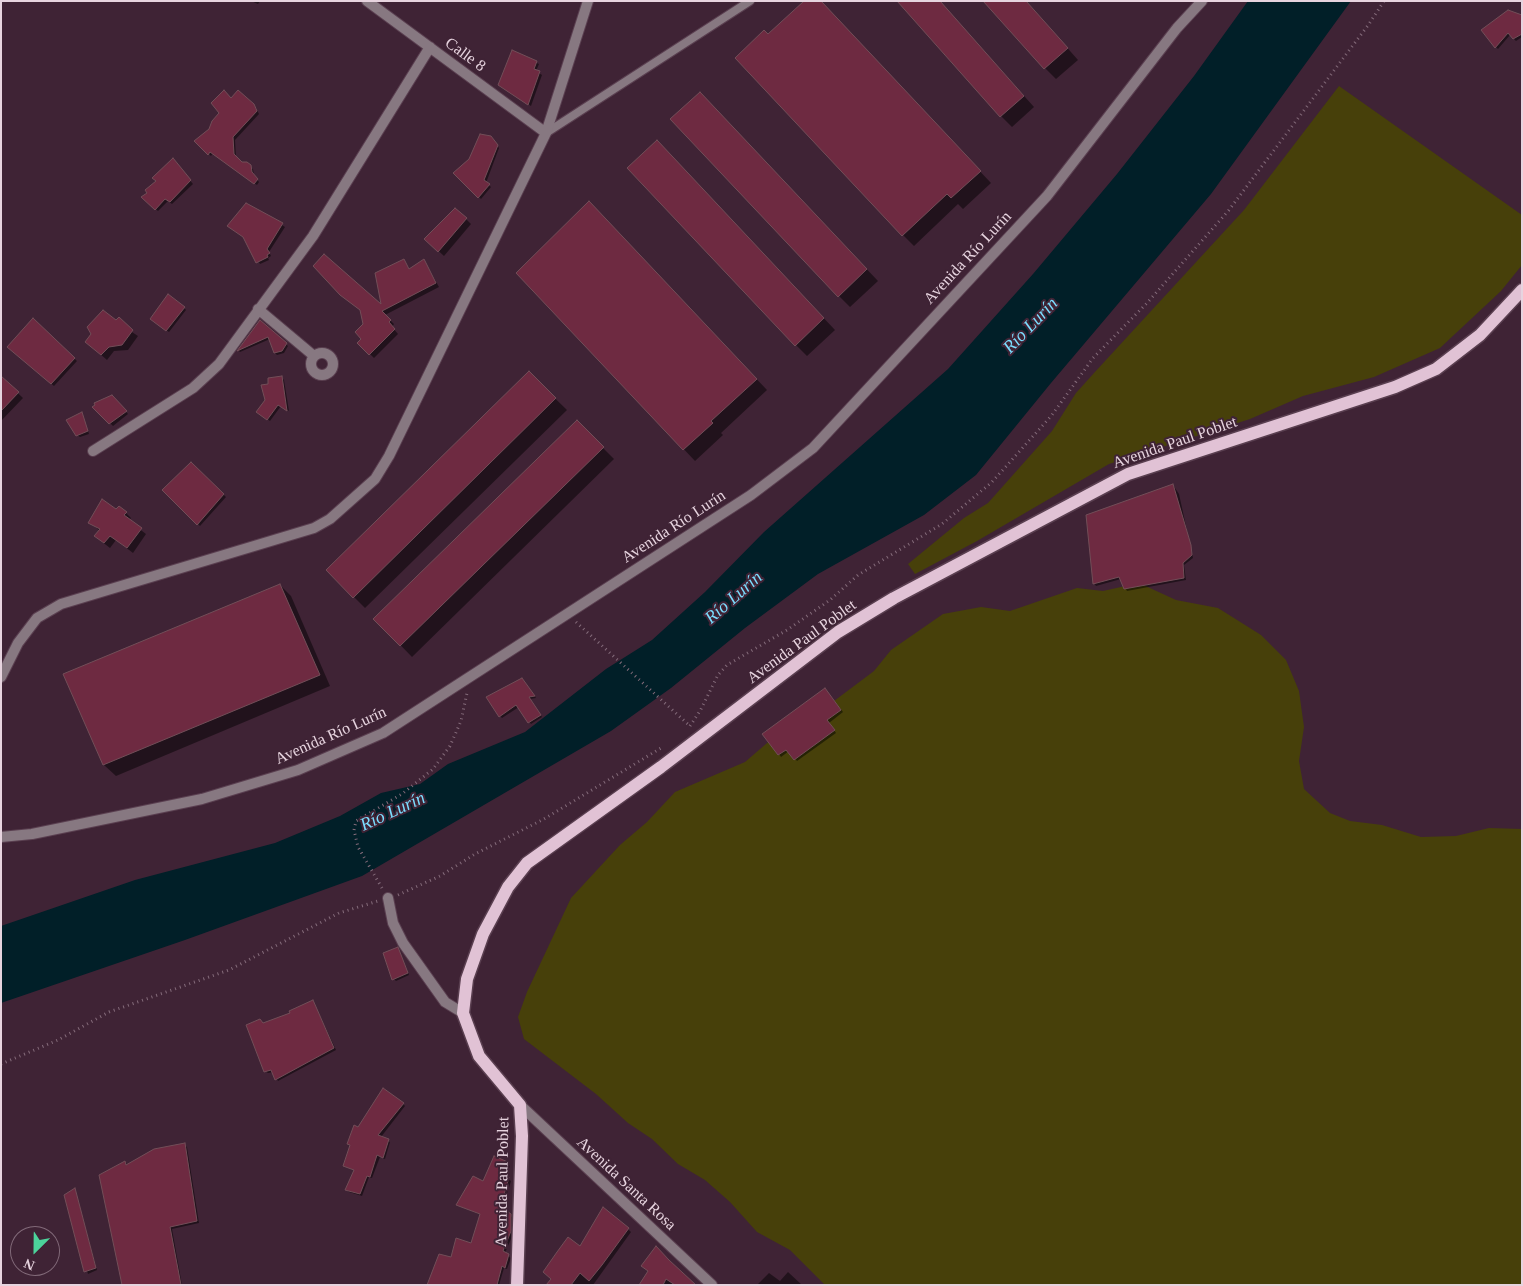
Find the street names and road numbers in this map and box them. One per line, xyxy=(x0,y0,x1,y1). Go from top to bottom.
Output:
street label: Calle 8 xyxy=(441,34,489,76)
street label: Avenida Río Lurín xyxy=(920,208,1016,308)
street label: Avenida Paul Poblet xyxy=(1110,413,1240,473)
street label: Avenida Río Lurín xyxy=(619,486,729,568)
street label: Avenida Paul Poblet xyxy=(744,596,860,688)
street label: Avenida Río Lurín xyxy=(272,703,390,769)
street label: Avenida Paul Poblet xyxy=(492,1117,514,1247)
street label: Avenida Santa Rosa xyxy=(572,1133,680,1235)

